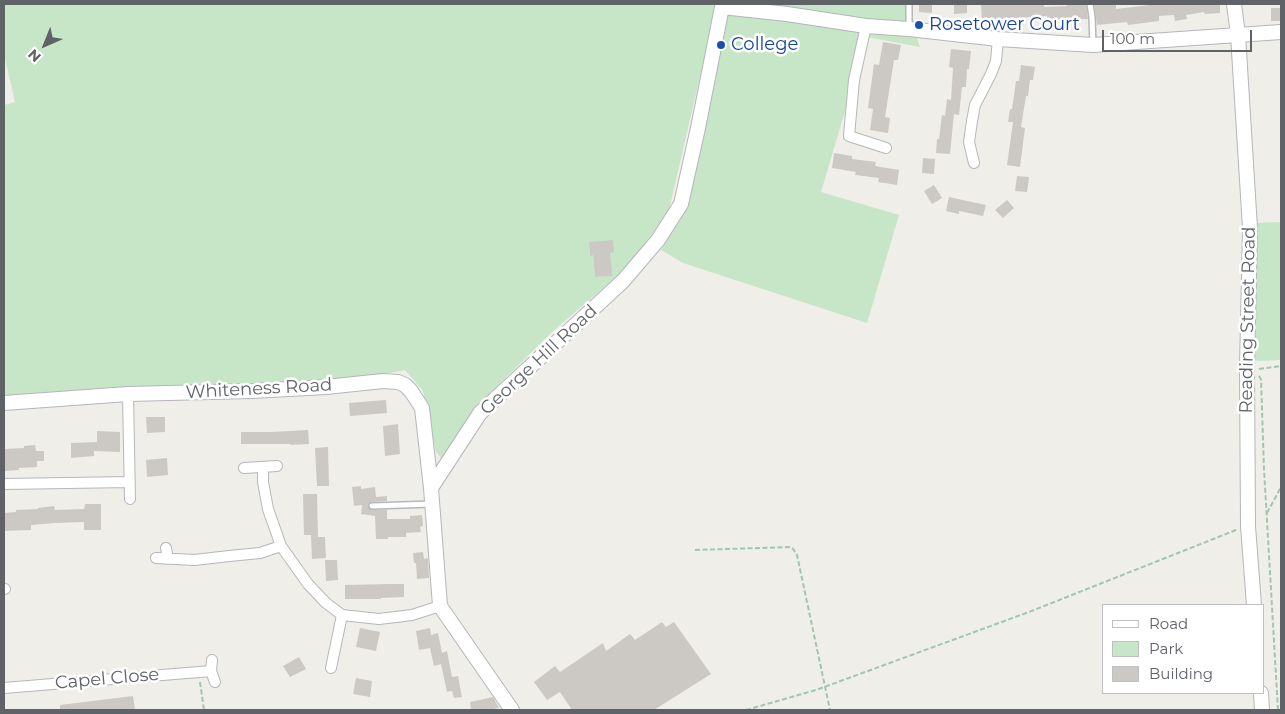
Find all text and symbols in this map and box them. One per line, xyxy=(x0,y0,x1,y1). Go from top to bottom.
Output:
place label: Rosetower Court xyxy=(929,14,1080,36)
marker: Rosetower Court xyxy=(913,19,925,31)
north arrow xyxy=(20,20,70,70)
scale bar xyxy=(1105,20,1255,52)
text: 100 m xyxy=(1110,29,1155,48)
place label: College xyxy=(731,34,798,56)
marker: College xyxy=(715,39,727,51)
text: N xyxy=(24,45,45,66)
street label: Reading Street Road xyxy=(1236,226,1260,414)
street label: George Hill Road xyxy=(476,300,602,420)
street label: Whiteness Road xyxy=(185,374,333,404)
legend xyxy=(1102,604,1265,694)
text: Road xyxy=(1149,614,1188,633)
text: Park xyxy=(1149,639,1183,658)
street label: Capel Close xyxy=(54,664,160,694)
text: Building xyxy=(1149,664,1213,683)

